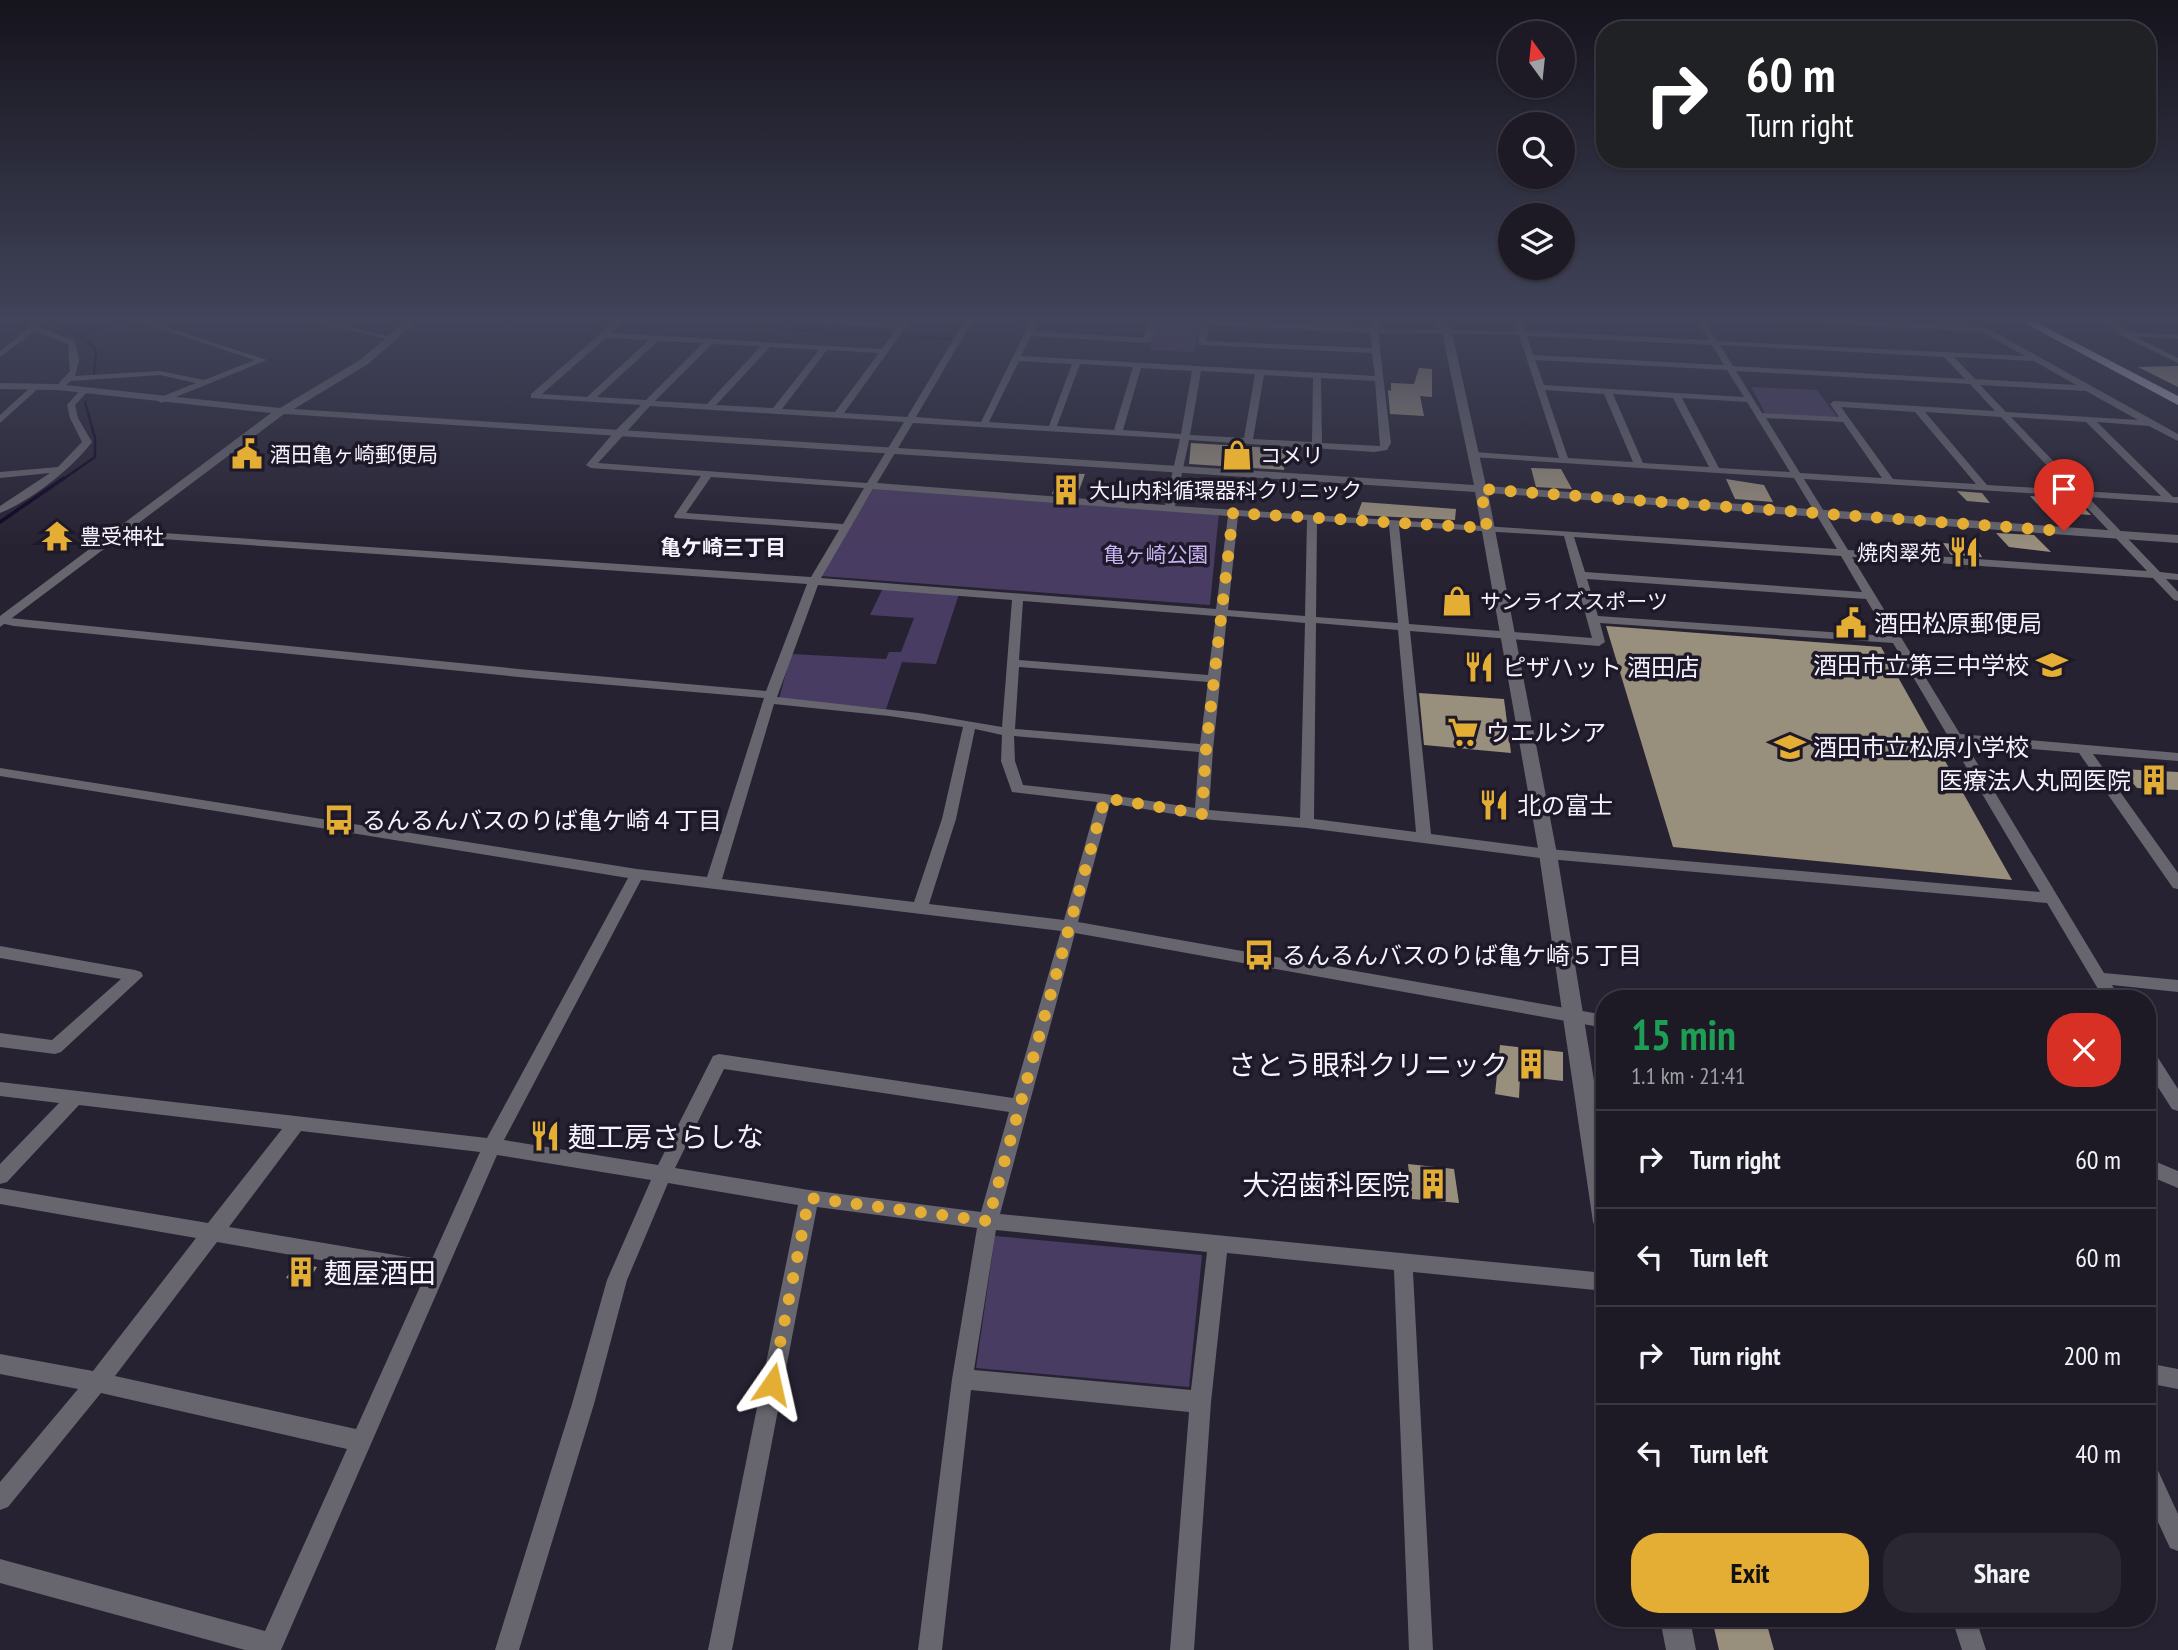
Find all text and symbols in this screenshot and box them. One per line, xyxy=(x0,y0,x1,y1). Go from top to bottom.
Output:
north arrow xyxy=(1498,21,1575,98)
map controls xyxy=(1498,21,1575,280)
text: 60 m xyxy=(1746,42,1835,106)
icon: right xyxy=(1631,49,1722,140)
text: Turn right xyxy=(1746,104,1854,146)
button: search xyxy=(1498,112,1575,189)
button: layers xyxy=(1498,203,1575,280)
public building icon: 酒田亀ヶ崎郵便局 xyxy=(230,437,264,471)
shop icon: コメリ xyxy=(1220,438,1254,472)
place label: 酒田亀ヶ崎郵便局 xyxy=(270,441,438,468)
place label: コメリ xyxy=(1260,442,1323,469)
pin xyxy=(2034,459,2094,531)
icon: arrive xyxy=(2045,470,2083,508)
building icon: 大山内科循環器科クリニック xyxy=(1049,473,1083,507)
place label: 大山内科循環器科クリニック xyxy=(1089,477,1362,504)
temple icon: 豊受神社 xyxy=(40,519,74,553)
place label: 豊受神社 xyxy=(80,523,164,550)
district label: 亀ケ崎三丁目 xyxy=(660,534,786,561)
restaurant icon: 焼肉翠苑 xyxy=(1947,535,1981,569)
place label: 焼肉翠苑 xyxy=(1857,539,1941,566)
park label: 亀ヶ崎公園 xyxy=(1104,541,1209,568)
shop icon: サンライズスポーツ xyxy=(1440,584,1474,618)
place label: サンライズスポーツ xyxy=(1480,588,1668,615)
public building icon: 酒田松原郵便局 xyxy=(1834,606,1868,640)
place label: 酒田松原郵便局 xyxy=(1874,608,2042,639)
school or university icon: 酒田市立第三中学校 xyxy=(2035,648,2069,682)
restaurant icon: ピザハット 酒田店 xyxy=(1462,650,1496,684)
place label: 酒田市立第三中学校 xyxy=(1813,650,2029,681)
place label: ピザハット 酒田店 xyxy=(1502,652,1699,683)
supermarket icon: ウエルシア xyxy=(1446,715,1480,749)
place label: ウエルシア xyxy=(1486,717,1606,748)
school or university icon: 酒田市立松原小学校 xyxy=(1773,730,1807,764)
place label: 酒田市立松原小学校 xyxy=(1813,732,2029,763)
building icon: 医療法人丸岡医院 xyxy=(2137,763,2171,797)
place label: 医療法人丸岡医院 xyxy=(1939,765,2131,796)
restaurant icon: 北の富士 xyxy=(1477,788,1511,822)
place label: 北の富士 xyxy=(1517,790,1613,821)
bus stop icon: るんるんバスのりば亀ケ崎４丁目 xyxy=(322,803,356,837)
place label: るんるんバスのりば亀ケ崎４丁目 xyxy=(362,805,722,836)
bus stop icon: るんるんバスのりば亀ケ崎５丁目 xyxy=(1242,938,1276,972)
place label: るんるんバスのりば亀ケ崎５丁目 xyxy=(1282,940,1642,971)
text: 15 min xyxy=(1631,1007,1736,1062)
button: close xyxy=(2047,1013,2121,1087)
place label: さとう眼科クリニック xyxy=(1228,1046,1508,1083)
building icon: さとう眼科クリニック xyxy=(1514,1047,1548,1081)
text: 1.1 km · 21:41 xyxy=(1631,1061,1745,1090)
place label: 麺工房さらしな xyxy=(568,1118,764,1155)
restaurant icon: 麺工房さらしな xyxy=(528,1119,562,1153)
icon: right xyxy=(1631,1140,1669,1178)
text: Turn right xyxy=(1690,1143,1781,1176)
text: 60 m xyxy=(2075,1143,2121,1176)
place label: 大沼歯科医院 xyxy=(1242,1166,1410,1203)
building icon: 大沼歯科医院 xyxy=(1416,1167,1450,1201)
icon: left xyxy=(1631,1238,1669,1276)
text: Turn left xyxy=(1690,1241,1768,1274)
text: 60 m xyxy=(2075,1241,2121,1274)
place label: 麺屋酒田 xyxy=(324,1254,436,1291)
building icon: 麺屋酒田 xyxy=(284,1255,318,1289)
icon: right xyxy=(1631,1336,1669,1374)
text: Turn right xyxy=(1690,1339,1781,1372)
text: 200 m xyxy=(2063,1339,2121,1372)
position arrow xyxy=(735,1347,809,1421)
icon: left xyxy=(1631,1434,1669,1472)
text: Turn left xyxy=(1690,1437,1768,1470)
text: 40 m xyxy=(2075,1437,2121,1470)
button: Exit xyxy=(1631,1533,1869,1613)
button: Share xyxy=(1883,1533,2121,1613)

